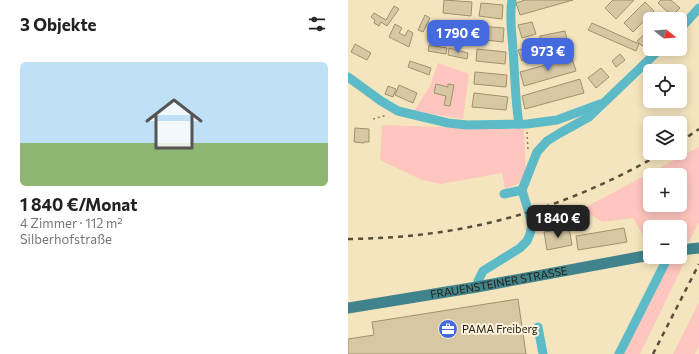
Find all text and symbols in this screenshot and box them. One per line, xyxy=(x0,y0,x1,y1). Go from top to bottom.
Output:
north arrow xyxy=(643,12,687,56)
map controls xyxy=(643,12,687,264)
icon: filters xyxy=(306,13,328,35)
text: 3 Objekte xyxy=(20,14,97,35)
pin: 1 790 € xyxy=(421,20,495,54)
text: 1 790 € xyxy=(436,25,480,41)
pin: 973 € xyxy=(520,38,576,72)
text: 973 € xyxy=(531,43,565,59)
button: locate xyxy=(643,64,687,108)
icon: home xyxy=(138,88,210,160)
button: layers xyxy=(643,116,687,160)
button: + xyxy=(643,168,687,212)
text: 1 840 €/Monat xyxy=(20,194,138,215)
pin: 1 840 € xyxy=(521,205,595,239)
text: 1 840 € xyxy=(536,210,580,226)
text: 4 Zimmer · 112 m² xyxy=(20,215,123,231)
button: − xyxy=(643,220,687,264)
text: Silberhofstraße xyxy=(20,231,112,247)
street label: FRAUENSTEINER STRASSE xyxy=(429,263,568,300)
office icon: PAMA Freiberg xyxy=(437,318,459,340)
place label: PAMA Freiberg xyxy=(462,322,538,335)

